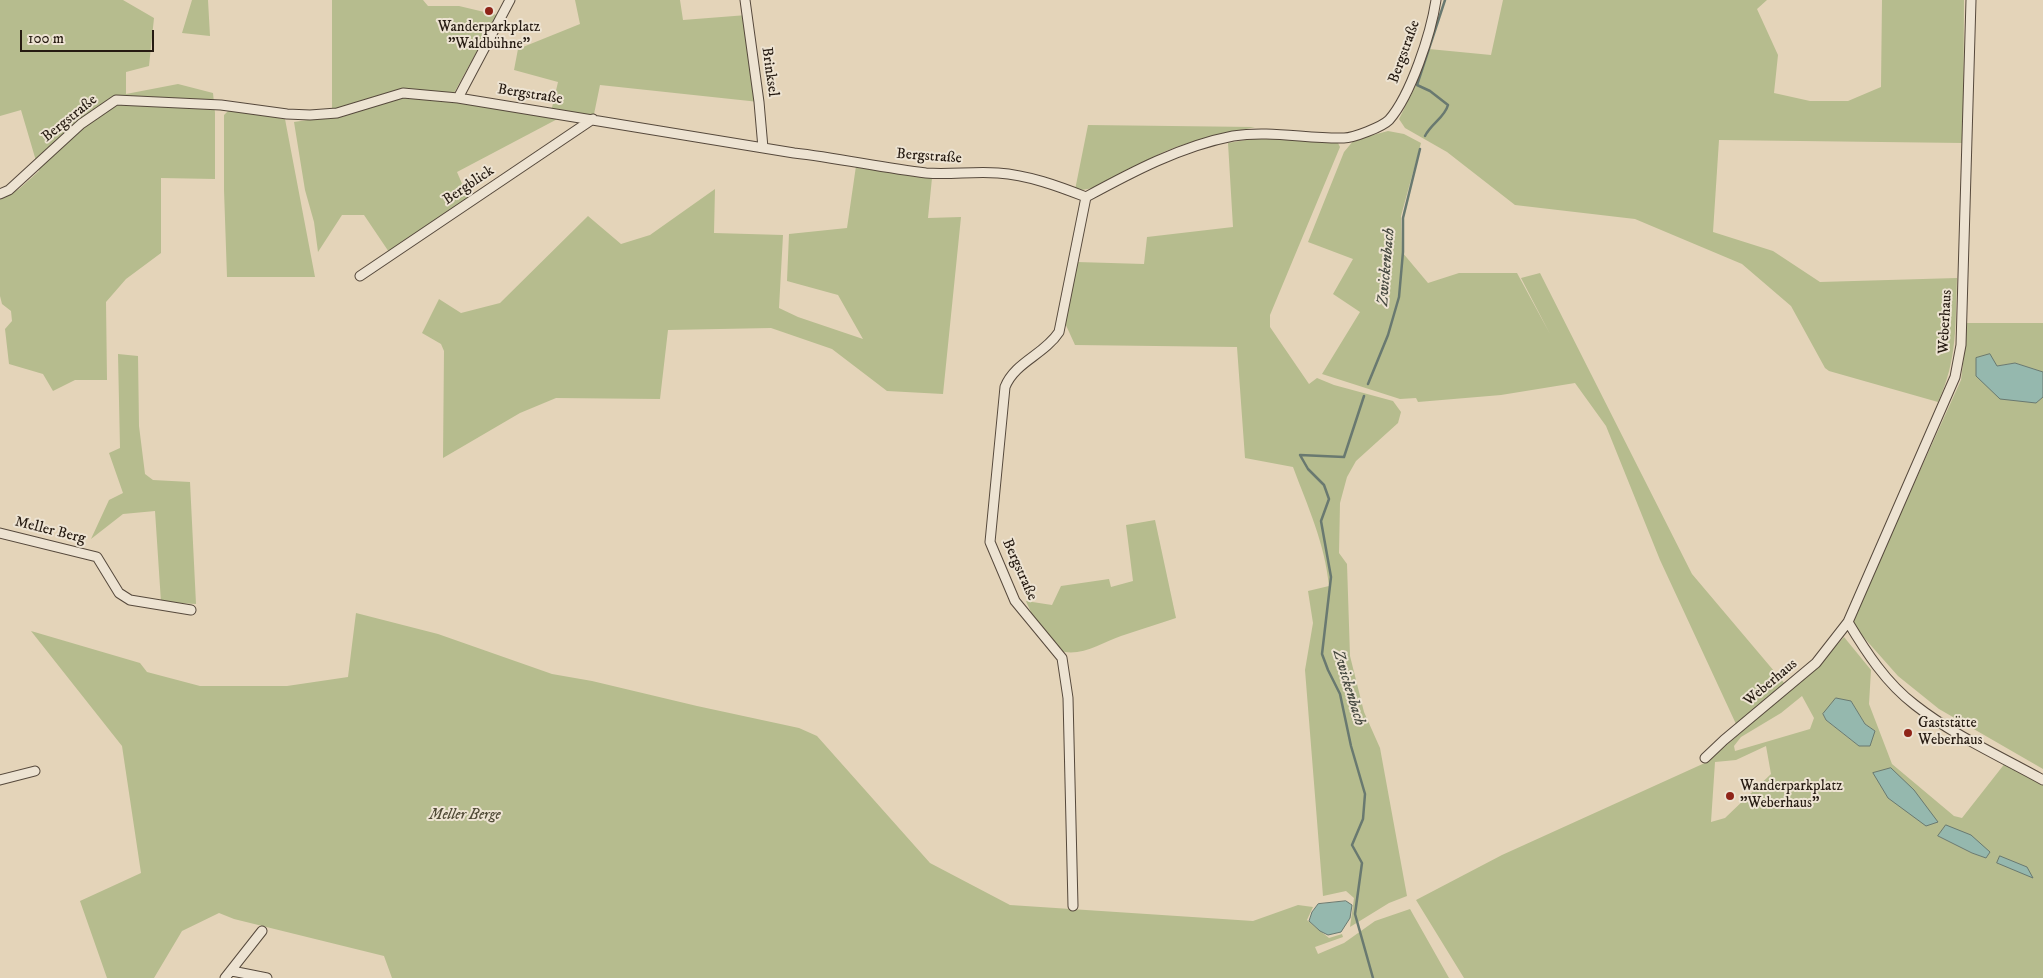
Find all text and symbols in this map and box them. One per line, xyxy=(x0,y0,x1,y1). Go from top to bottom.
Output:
marker: Wanderparkplatz "Waldbühne" xyxy=(483,5,495,17)
street label: Bergstraße xyxy=(1385,18,1425,86)
place label: Wanderparkplatz "Waldbühne" xyxy=(438,19,540,54)
scale bar xyxy=(22,20,156,52)
text: 100 m xyxy=(28,29,64,48)
street label: Brinksel xyxy=(757,46,781,98)
street label: Bergstraße xyxy=(496,81,564,109)
street label: Bergstraße xyxy=(39,91,101,147)
street label: Bergstraße xyxy=(896,146,962,168)
street label: Bergblick xyxy=(440,162,498,210)
water label: Zwickenbach xyxy=(1374,227,1400,307)
street label: Weberhaus xyxy=(1935,289,1957,355)
street label: Meller Berg xyxy=(13,514,87,548)
street label: Bergstraße xyxy=(997,536,1041,604)
water label: Zwickenbach xyxy=(1327,648,1369,728)
street label: Weberhaus xyxy=(1741,655,1801,711)
place label: Gaststätte Weberhaus xyxy=(1918,715,1982,750)
marker: Gaststätte Weberhaus xyxy=(1902,727,1914,739)
place label: Wanderparkplatz "Weberhaus" xyxy=(1740,778,1843,813)
marker: Wanderparkplatz "Weberhaus" xyxy=(1724,790,1736,802)
park label: Meller Berge xyxy=(429,807,501,825)

